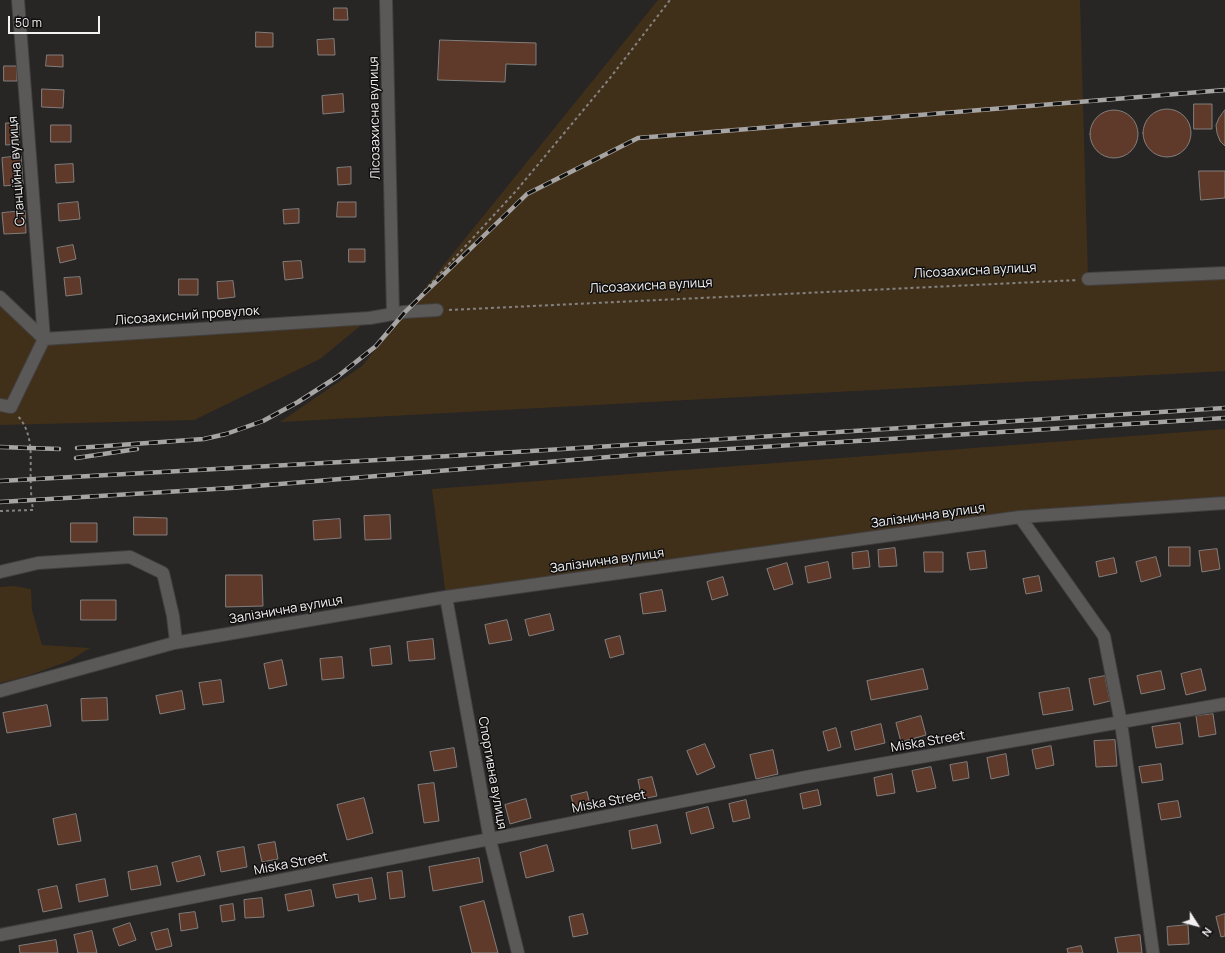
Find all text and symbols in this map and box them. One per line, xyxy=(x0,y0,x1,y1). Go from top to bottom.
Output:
scale bar xyxy=(10,8,102,34)
text: 50 m xyxy=(15,14,42,31)
street label: Лісозахисна вулиця xyxy=(366,56,384,180)
street label: Станційна вулиця xyxy=(5,116,29,226)
street label: Лісозахисна вулиця xyxy=(913,260,1037,282)
street label: Лісозахисна вулиця xyxy=(589,275,713,297)
street label: Лісозахисний провулок xyxy=(114,303,260,329)
street label: Залізнична вулиця xyxy=(870,500,986,532)
street label: Залізнична вулиця xyxy=(549,545,665,577)
street label: Залізнична вулиця xyxy=(228,592,344,628)
street label: Спортивна вулиця xyxy=(474,715,510,831)
street label: Miska Street xyxy=(890,728,966,756)
street label: Miska Street xyxy=(571,787,647,817)
street label: Miska Street xyxy=(253,849,329,879)
north arrow xyxy=(1177,905,1217,945)
text: N xyxy=(1199,925,1216,940)

